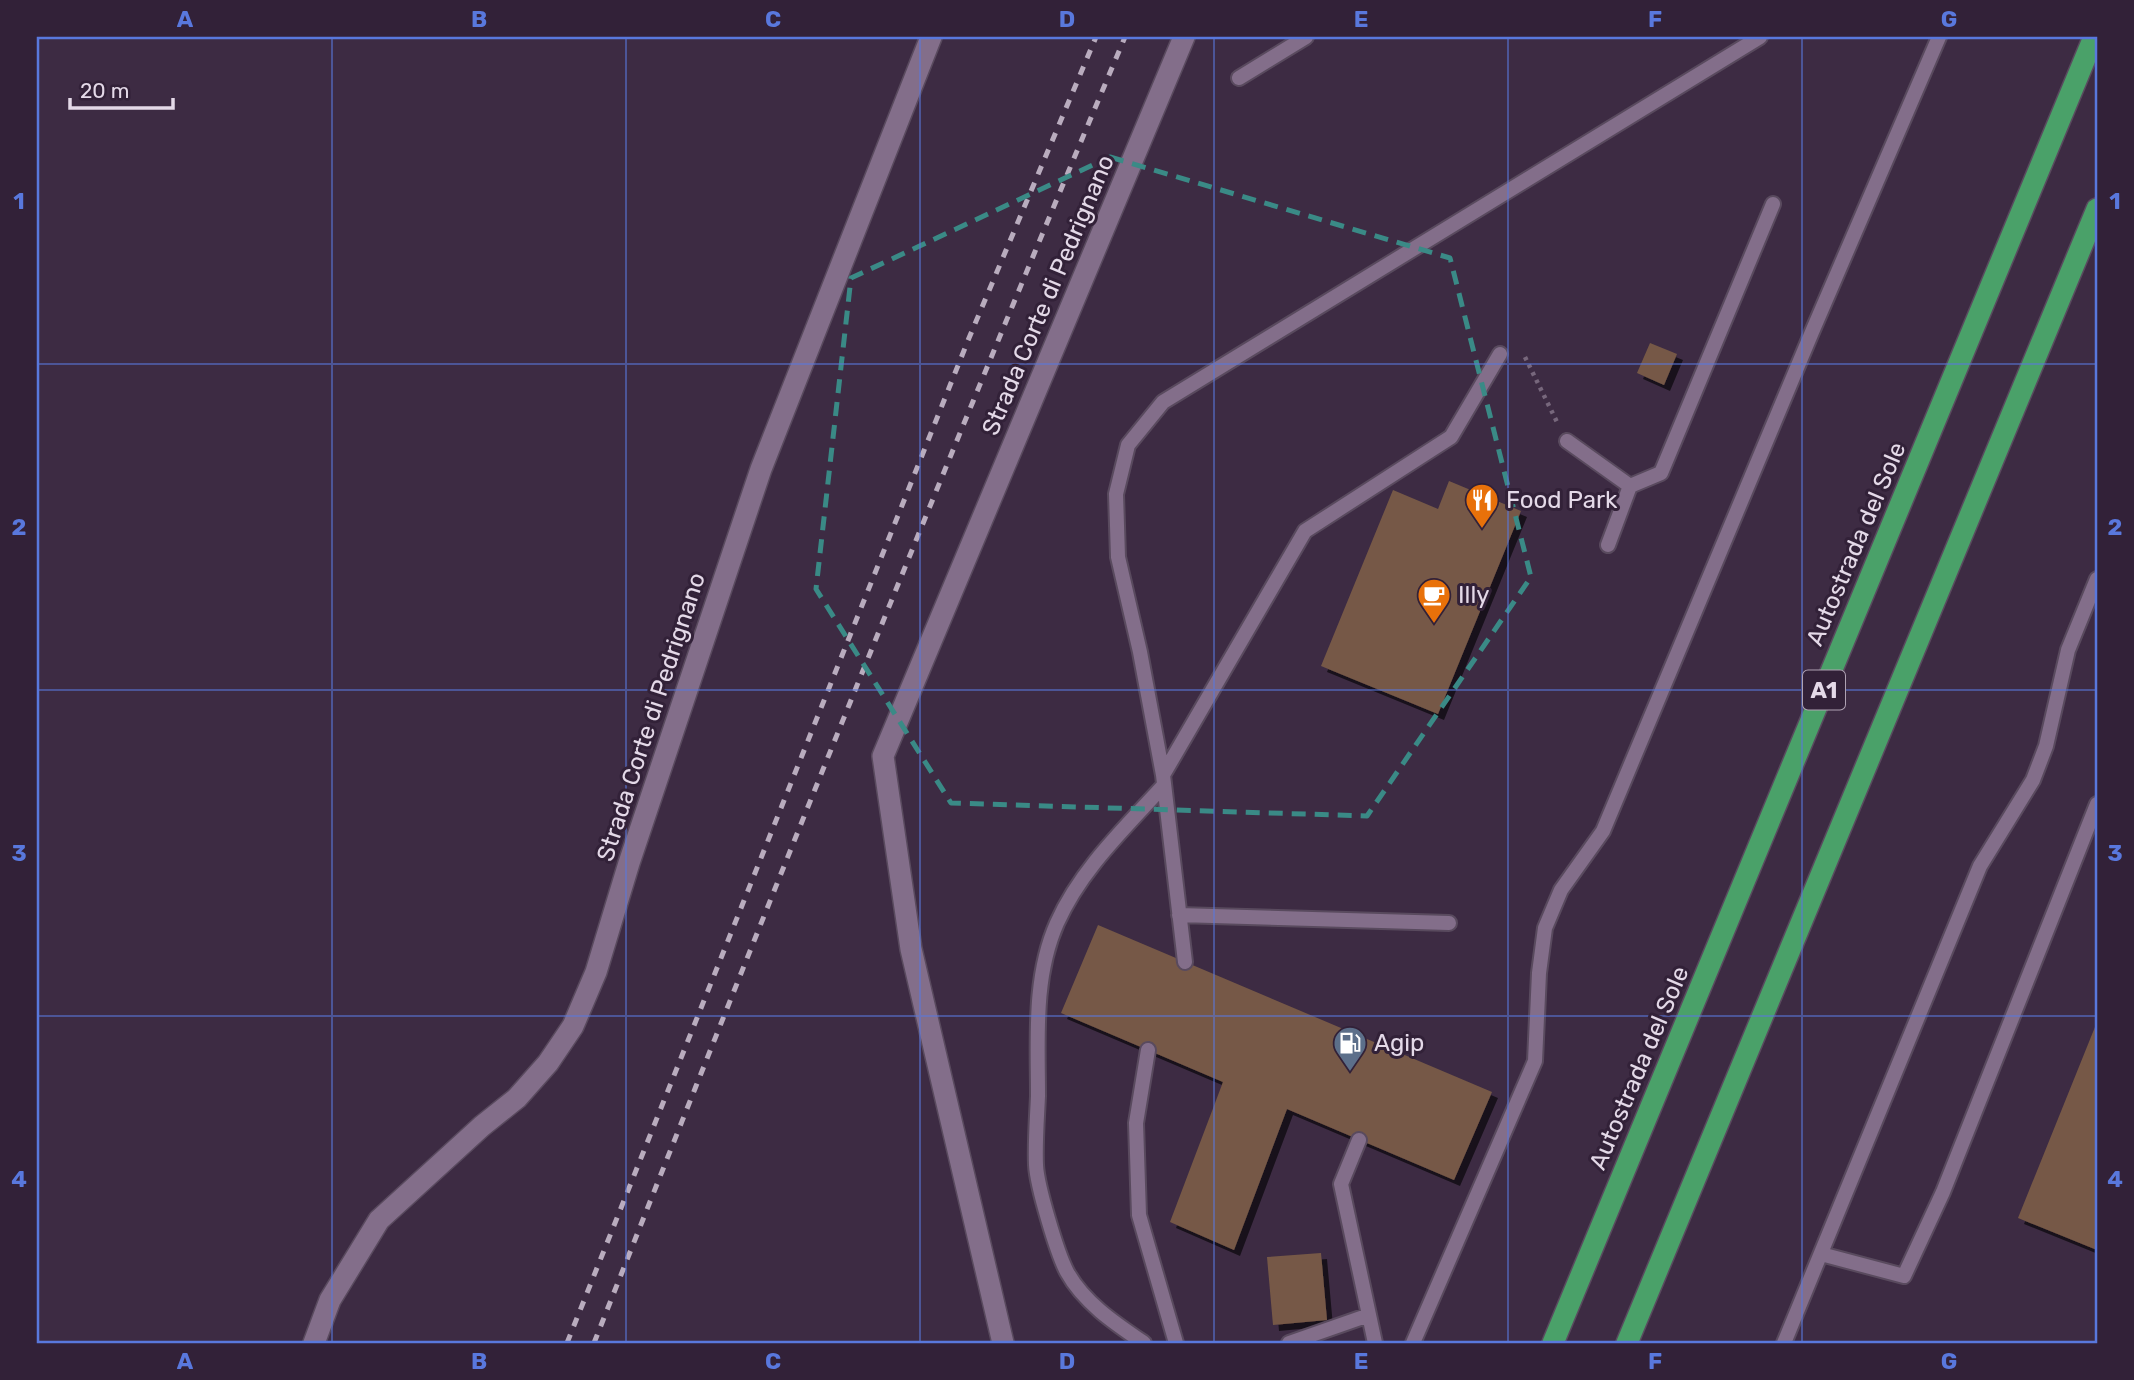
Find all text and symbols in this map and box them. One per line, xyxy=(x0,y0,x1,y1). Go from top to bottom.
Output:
text: A xyxy=(177,5,194,33)
text: B xyxy=(471,5,487,33)
text: C xyxy=(765,5,781,33)
text: D xyxy=(1059,5,1075,33)
text: E xyxy=(1354,5,1368,33)
text: F xyxy=(1648,5,1662,33)
text: G xyxy=(1941,5,1957,33)
scale bar xyxy=(70,66,173,110)
text: 20 m xyxy=(80,78,129,103)
street label: Strada Corte di Pedrignano xyxy=(976,151,1120,439)
text: 1 xyxy=(13,187,25,215)
text: 1 xyxy=(2109,187,2121,215)
street label: Autostrada del Sole xyxy=(1800,438,1912,650)
restaurant icon: Food Park xyxy=(1463,481,1501,530)
place label: Food Park xyxy=(1506,486,1618,514)
text: 2 xyxy=(12,513,26,541)
text: 2 xyxy=(2108,513,2122,541)
street label: Strada Corte di Pedrignano xyxy=(591,569,711,865)
cafe icon: Illy xyxy=(1415,576,1453,625)
place label: Illy xyxy=(1458,581,1489,609)
road number: A1 xyxy=(1803,670,1845,710)
text: 3 xyxy=(11,839,27,867)
text: 3 xyxy=(2107,839,2123,867)
street label: Autostrada del Sole xyxy=(1583,962,1695,1174)
fuel station icon: Agip xyxy=(1331,1024,1369,1073)
place label: Agip xyxy=(1374,1029,1424,1057)
text: 4 xyxy=(11,1165,27,1193)
text: 4 xyxy=(2107,1165,2123,1193)
text: A xyxy=(177,1347,194,1375)
text: B xyxy=(471,1347,487,1375)
text: C xyxy=(765,1347,781,1375)
text: D xyxy=(1059,1347,1075,1375)
text: E xyxy=(1354,1347,1368,1375)
text: F xyxy=(1648,1347,1662,1375)
text: G xyxy=(1941,1347,1957,1375)

